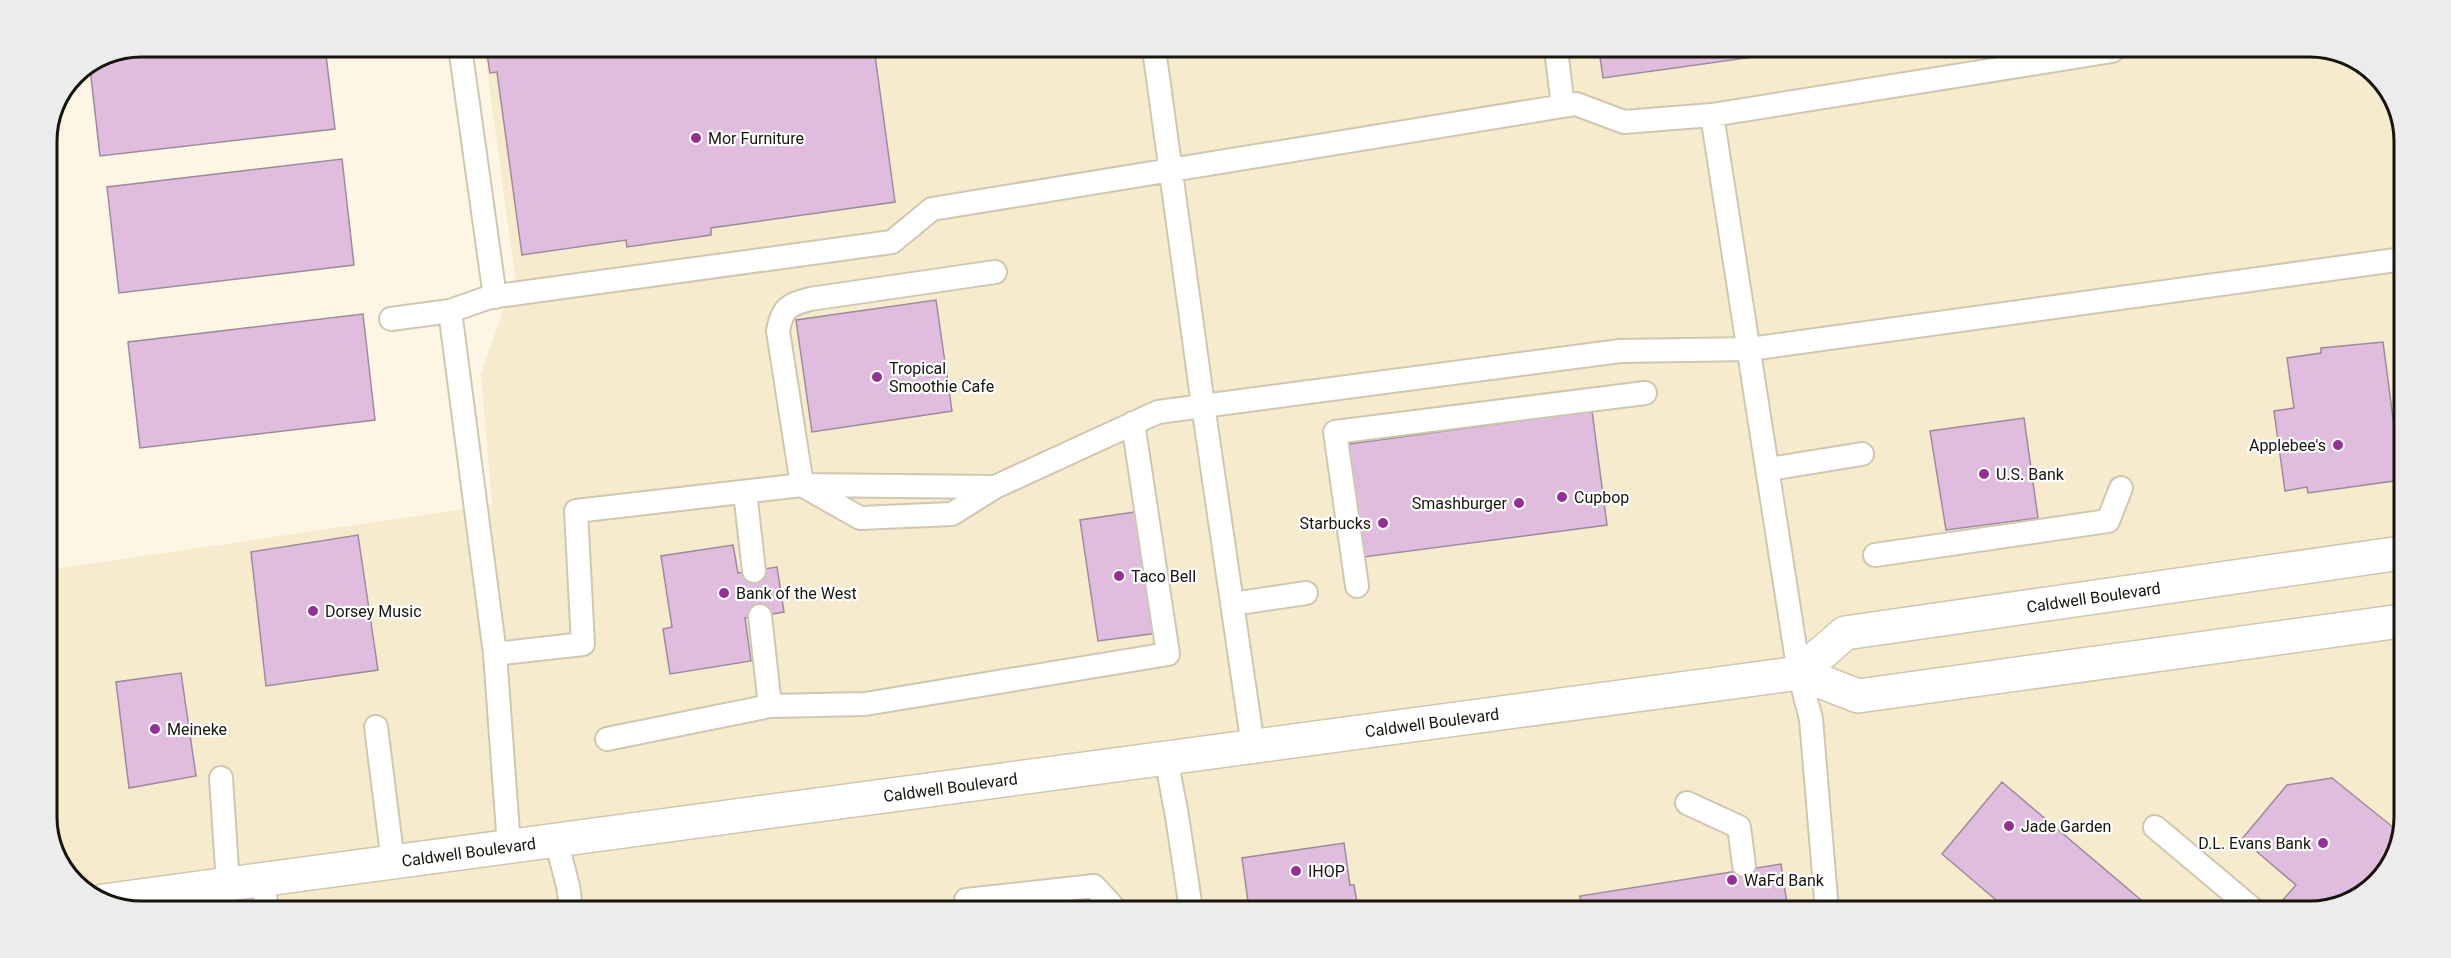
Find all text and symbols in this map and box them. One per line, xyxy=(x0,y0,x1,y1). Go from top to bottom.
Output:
place label: Mor Furniture xyxy=(708,129,804,148)
marker: Mor Furniture xyxy=(689,131,703,145)
place label: Tropical Smoothie Cafe xyxy=(889,359,994,396)
marker: Tropical Smoothie Cafe xyxy=(870,370,884,384)
place label: Applebee's xyxy=(2249,436,2326,455)
marker: Applebee's xyxy=(2331,438,2345,452)
place label: U.S. Bank xyxy=(1996,465,2065,484)
marker: U.S. Bank xyxy=(1977,467,1991,481)
place label: Cupbop xyxy=(1574,488,1629,507)
marker: Cupbop xyxy=(1555,490,1569,504)
place label: Smashburger xyxy=(1412,494,1508,513)
marker: Smashburger xyxy=(1512,496,1526,510)
place label: Starbucks xyxy=(1300,514,1371,533)
marker: Starbucks xyxy=(1376,516,1390,530)
place label: Taco Bell xyxy=(1131,567,1196,586)
marker: Taco Bell xyxy=(1112,569,1126,583)
street label: Caldwell Boulevard xyxy=(2025,578,2162,616)
place label: Bank of the West xyxy=(736,584,857,603)
marker: Bank of the West xyxy=(717,586,731,600)
place label: Dorsey Music xyxy=(325,602,422,621)
marker: Dorsey Music xyxy=(306,604,320,618)
street label: Caldwell Boulevard xyxy=(1364,704,1500,741)
place label: Meineke xyxy=(167,720,227,739)
marker: Meineke xyxy=(148,722,162,736)
street label: Caldwell Boulevard xyxy=(882,769,1019,806)
place label: Jade Garden xyxy=(2021,817,2111,836)
marker: Jade Garden xyxy=(2002,819,2016,833)
street label: Caldwell Boulevard xyxy=(400,833,537,870)
place label: D.L. Evans Bank xyxy=(2198,834,2312,853)
marker: D.L. Evans Bank xyxy=(2316,836,2330,850)
place label: IHOP xyxy=(1308,862,1345,881)
marker: IHOP xyxy=(1289,864,1303,878)
place label: WaFd Bank xyxy=(1744,871,1825,890)
marker: WaFd Bank xyxy=(1725,873,1739,887)

